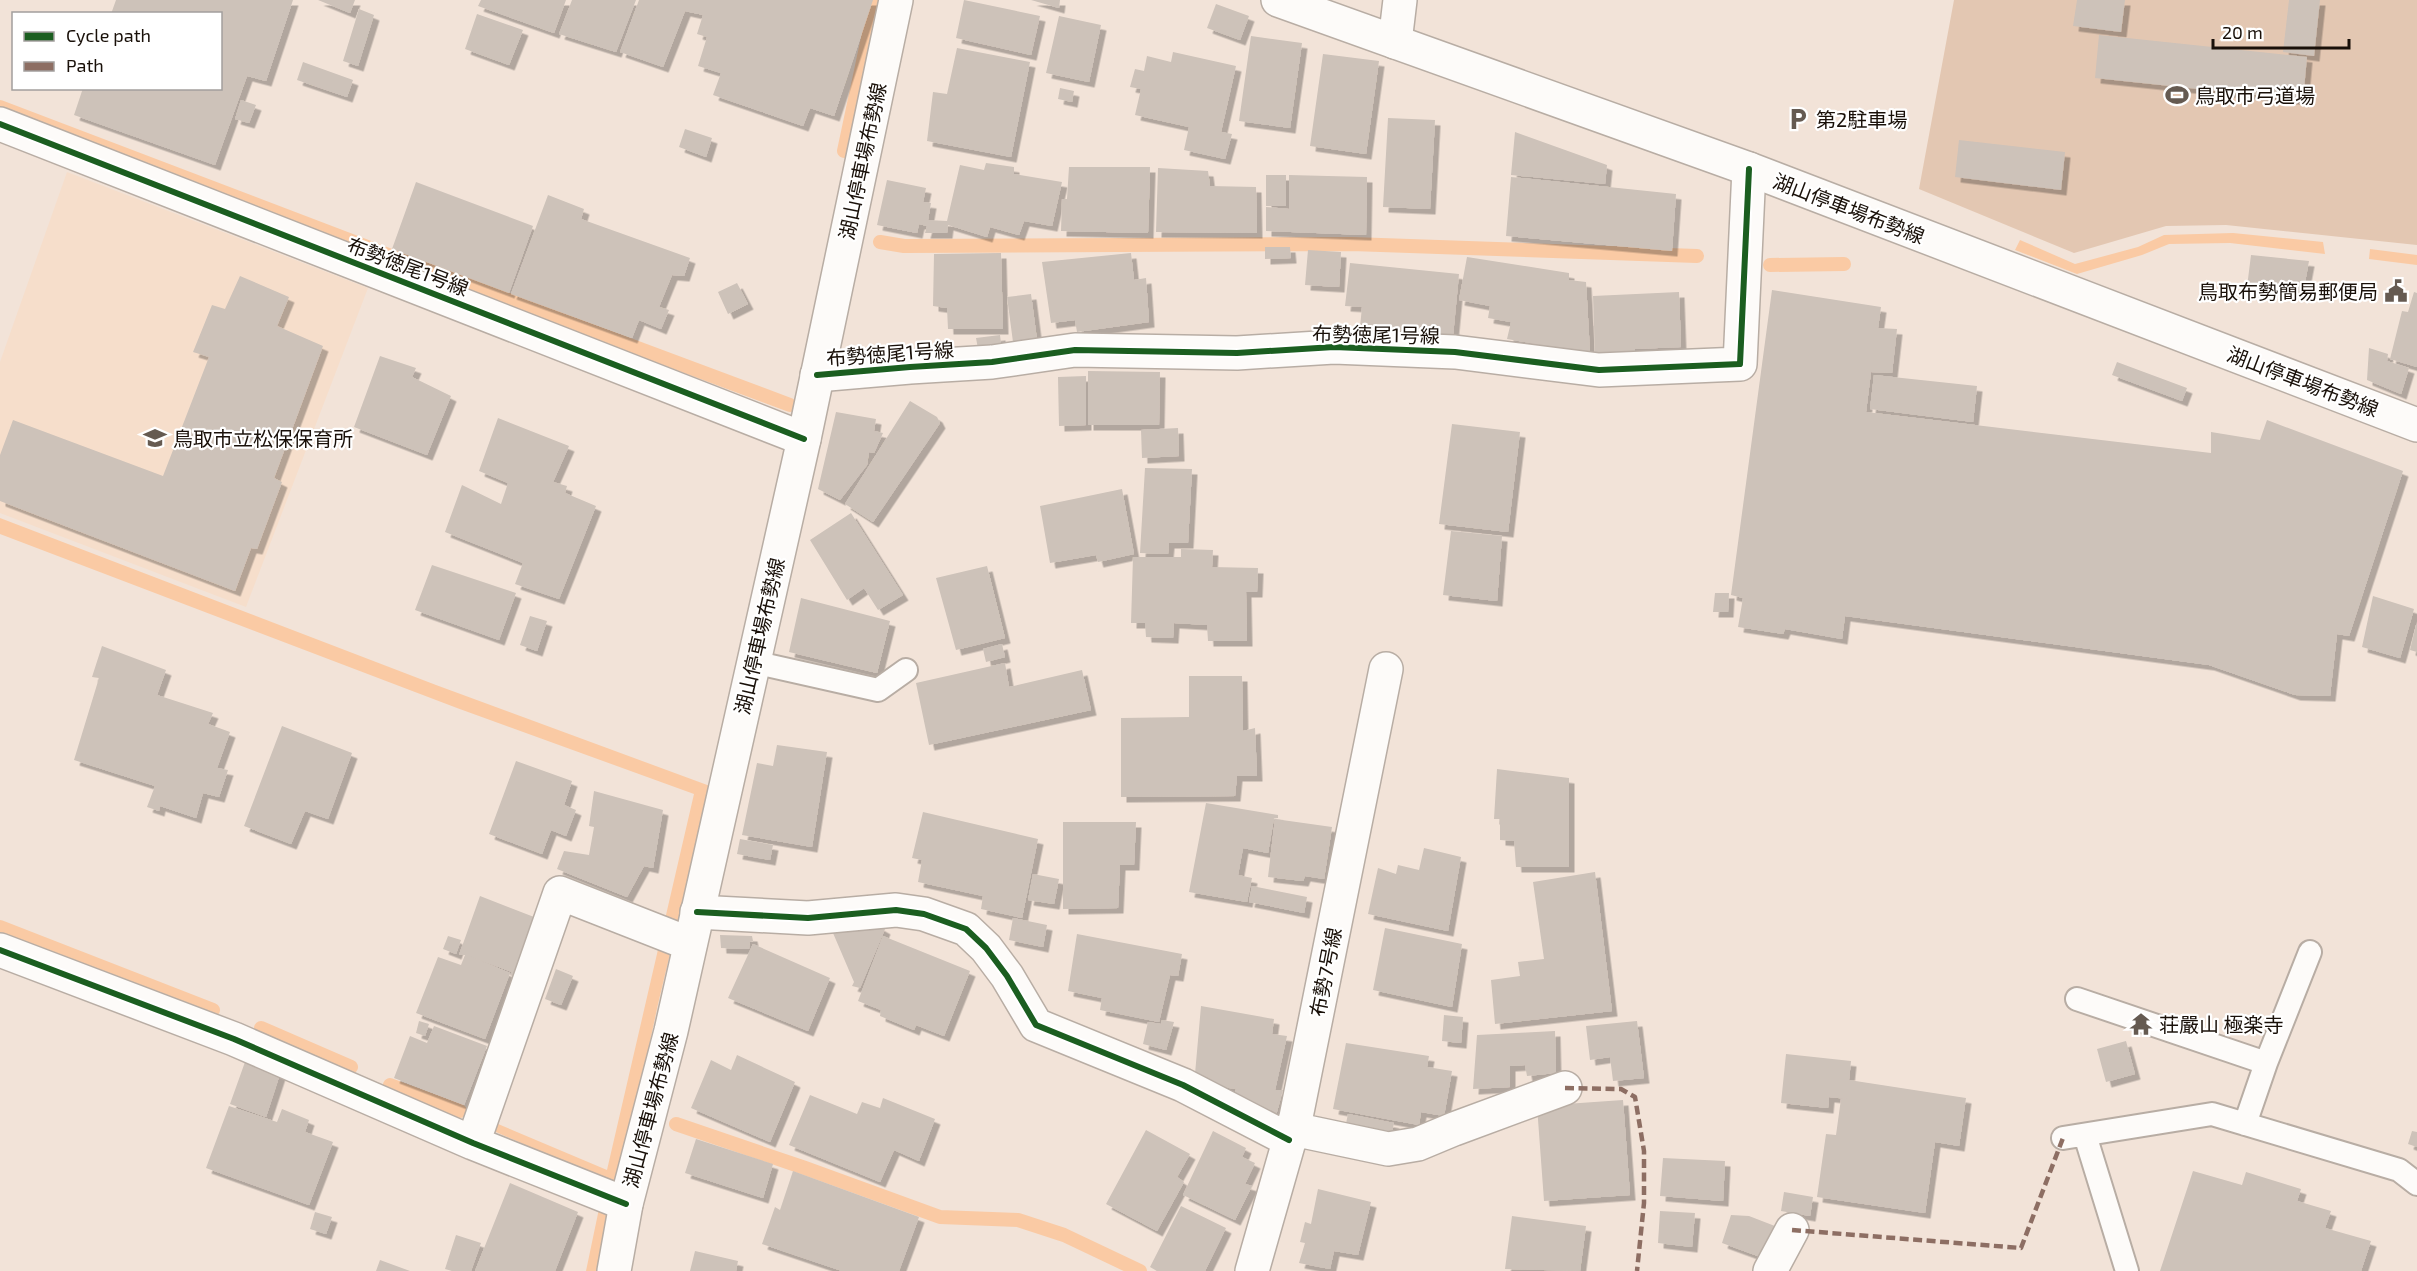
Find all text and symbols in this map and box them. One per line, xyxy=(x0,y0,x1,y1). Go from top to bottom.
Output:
legend xyxy=(12,12,222,90)
scale bar xyxy=(2213,12,2350,50)
text: 20 m xyxy=(2222,21,2263,43)
text: Cycle path xyxy=(66,24,151,46)
text: Path xyxy=(66,54,104,76)
street label: 湖山停車場布勢線 xyxy=(834,80,890,242)
sports icon: 鳥取市弓道場 xyxy=(2164,82,2190,108)
place label: 鳥取市弓道場 xyxy=(2195,83,2315,107)
parking icon: 第2駐車場 xyxy=(1785,106,1811,132)
place label: 第2駐車場 xyxy=(1816,107,1907,131)
street label: 湖山停車場布勢線 xyxy=(1770,168,1928,248)
street label: 布勢徳尾1号線 xyxy=(344,232,472,300)
public building icon: 鳥取布勢簡易郵便局 xyxy=(2383,278,2409,304)
place label: 鳥取布勢簡易郵便局 xyxy=(2198,279,2378,303)
street label: 布勢徳尾1号線 xyxy=(1312,321,1440,347)
street label: 布勢徳尾1号線 xyxy=(825,337,955,369)
street label: 湖山停車場布勢線 xyxy=(2224,341,2382,421)
school or university icon: 鳥取市立松保保育所 xyxy=(142,425,168,451)
place label: 鳥取市立松保保育所 xyxy=(173,426,353,450)
street label: 湖山停車場布勢線 xyxy=(729,555,789,717)
street label: 布勢7号線 xyxy=(1305,925,1345,1019)
temple icon: 荘嚴山 極楽寺 xyxy=(2128,1011,2154,1037)
place label: 荘嚴山 極楽寺 xyxy=(2159,1012,2283,1036)
street label: 湖山停車場布勢線 xyxy=(618,1030,682,1190)

